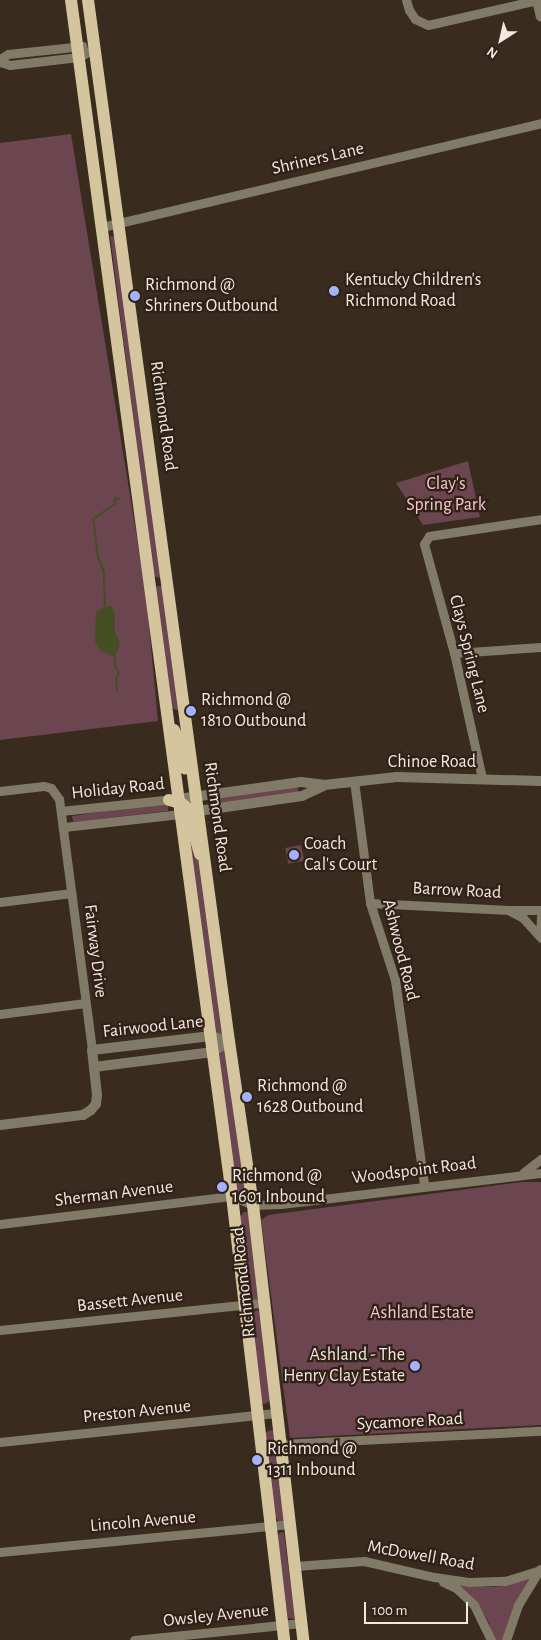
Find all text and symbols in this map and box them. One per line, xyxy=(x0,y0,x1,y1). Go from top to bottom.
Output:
north arrow xyxy=(476,15,526,65)
text: N xyxy=(484,44,500,61)
street label: Shriners Lane xyxy=(270,138,366,180)
place label: Kentucky Children's Richmond Road xyxy=(345,270,481,312)
place label: Richmond @ Shriners Outbound xyxy=(145,275,278,318)
marker: Kentucky Children's Richmond Road xyxy=(327,284,341,298)
marker: Richmond @ Shriners Outbound xyxy=(129,290,141,302)
street label: Richmond Road xyxy=(145,360,181,472)
park label: Clay's Spring Park xyxy=(406,474,486,516)
street label: Clays Spring Lane xyxy=(444,593,494,715)
place label: Richmond @ 1810 Outbound xyxy=(201,690,306,732)
marker: Richmond @ 1810 Outbound xyxy=(185,705,197,717)
street label: Chinoe Road xyxy=(388,751,476,773)
street label: Richmond Road xyxy=(199,761,235,873)
street label: Holiday Road xyxy=(70,773,166,805)
place label: Coach Cal's Court xyxy=(304,834,377,876)
marker: Coach Cal's Court xyxy=(288,849,300,861)
street label: Barrow Road xyxy=(412,878,502,904)
street label: Ashwood Road xyxy=(377,897,423,1003)
street label: Fairway Drive xyxy=(79,903,111,999)
street label: Fairwood Lane xyxy=(102,1011,204,1043)
place label: Richmond @ 1628 Outbound xyxy=(257,1076,363,1118)
marker: Richmond @ 1628 Outbound xyxy=(241,1091,253,1103)
street label: Woodspoint Road xyxy=(351,1153,477,1189)
place label: Richmond @ 1601 Inbound xyxy=(232,1166,325,1208)
street label: Sherman Avenue xyxy=(54,1176,174,1212)
marker: Richmond @ 1601 Inbound xyxy=(216,1181,228,1193)
street label: Richmond Road xyxy=(227,1226,261,1338)
street label: Bassett Avenue xyxy=(76,1285,184,1317)
park label: Ashland Estate xyxy=(370,1302,474,1324)
place label: Ashland - The Henry Clay Estate xyxy=(283,1345,405,1388)
marker: Ashland - The Henry Clay Estate xyxy=(409,1360,421,1372)
street label: Preston Avenue xyxy=(82,1396,192,1428)
street label: Sycamore Road xyxy=(356,1408,464,1436)
place label: Richmond @ 1311 Inbound xyxy=(267,1439,357,1482)
marker: Richmond @ 1311 Inbound xyxy=(251,1454,263,1466)
street label: Lincoln Avenue xyxy=(89,1507,197,1537)
street label: McDowell Road xyxy=(366,1536,476,1576)
scale bar xyxy=(366,1592,470,1624)
street label: Owsley Avenue xyxy=(162,1600,270,1632)
text: 100 m xyxy=(372,1603,407,1618)

